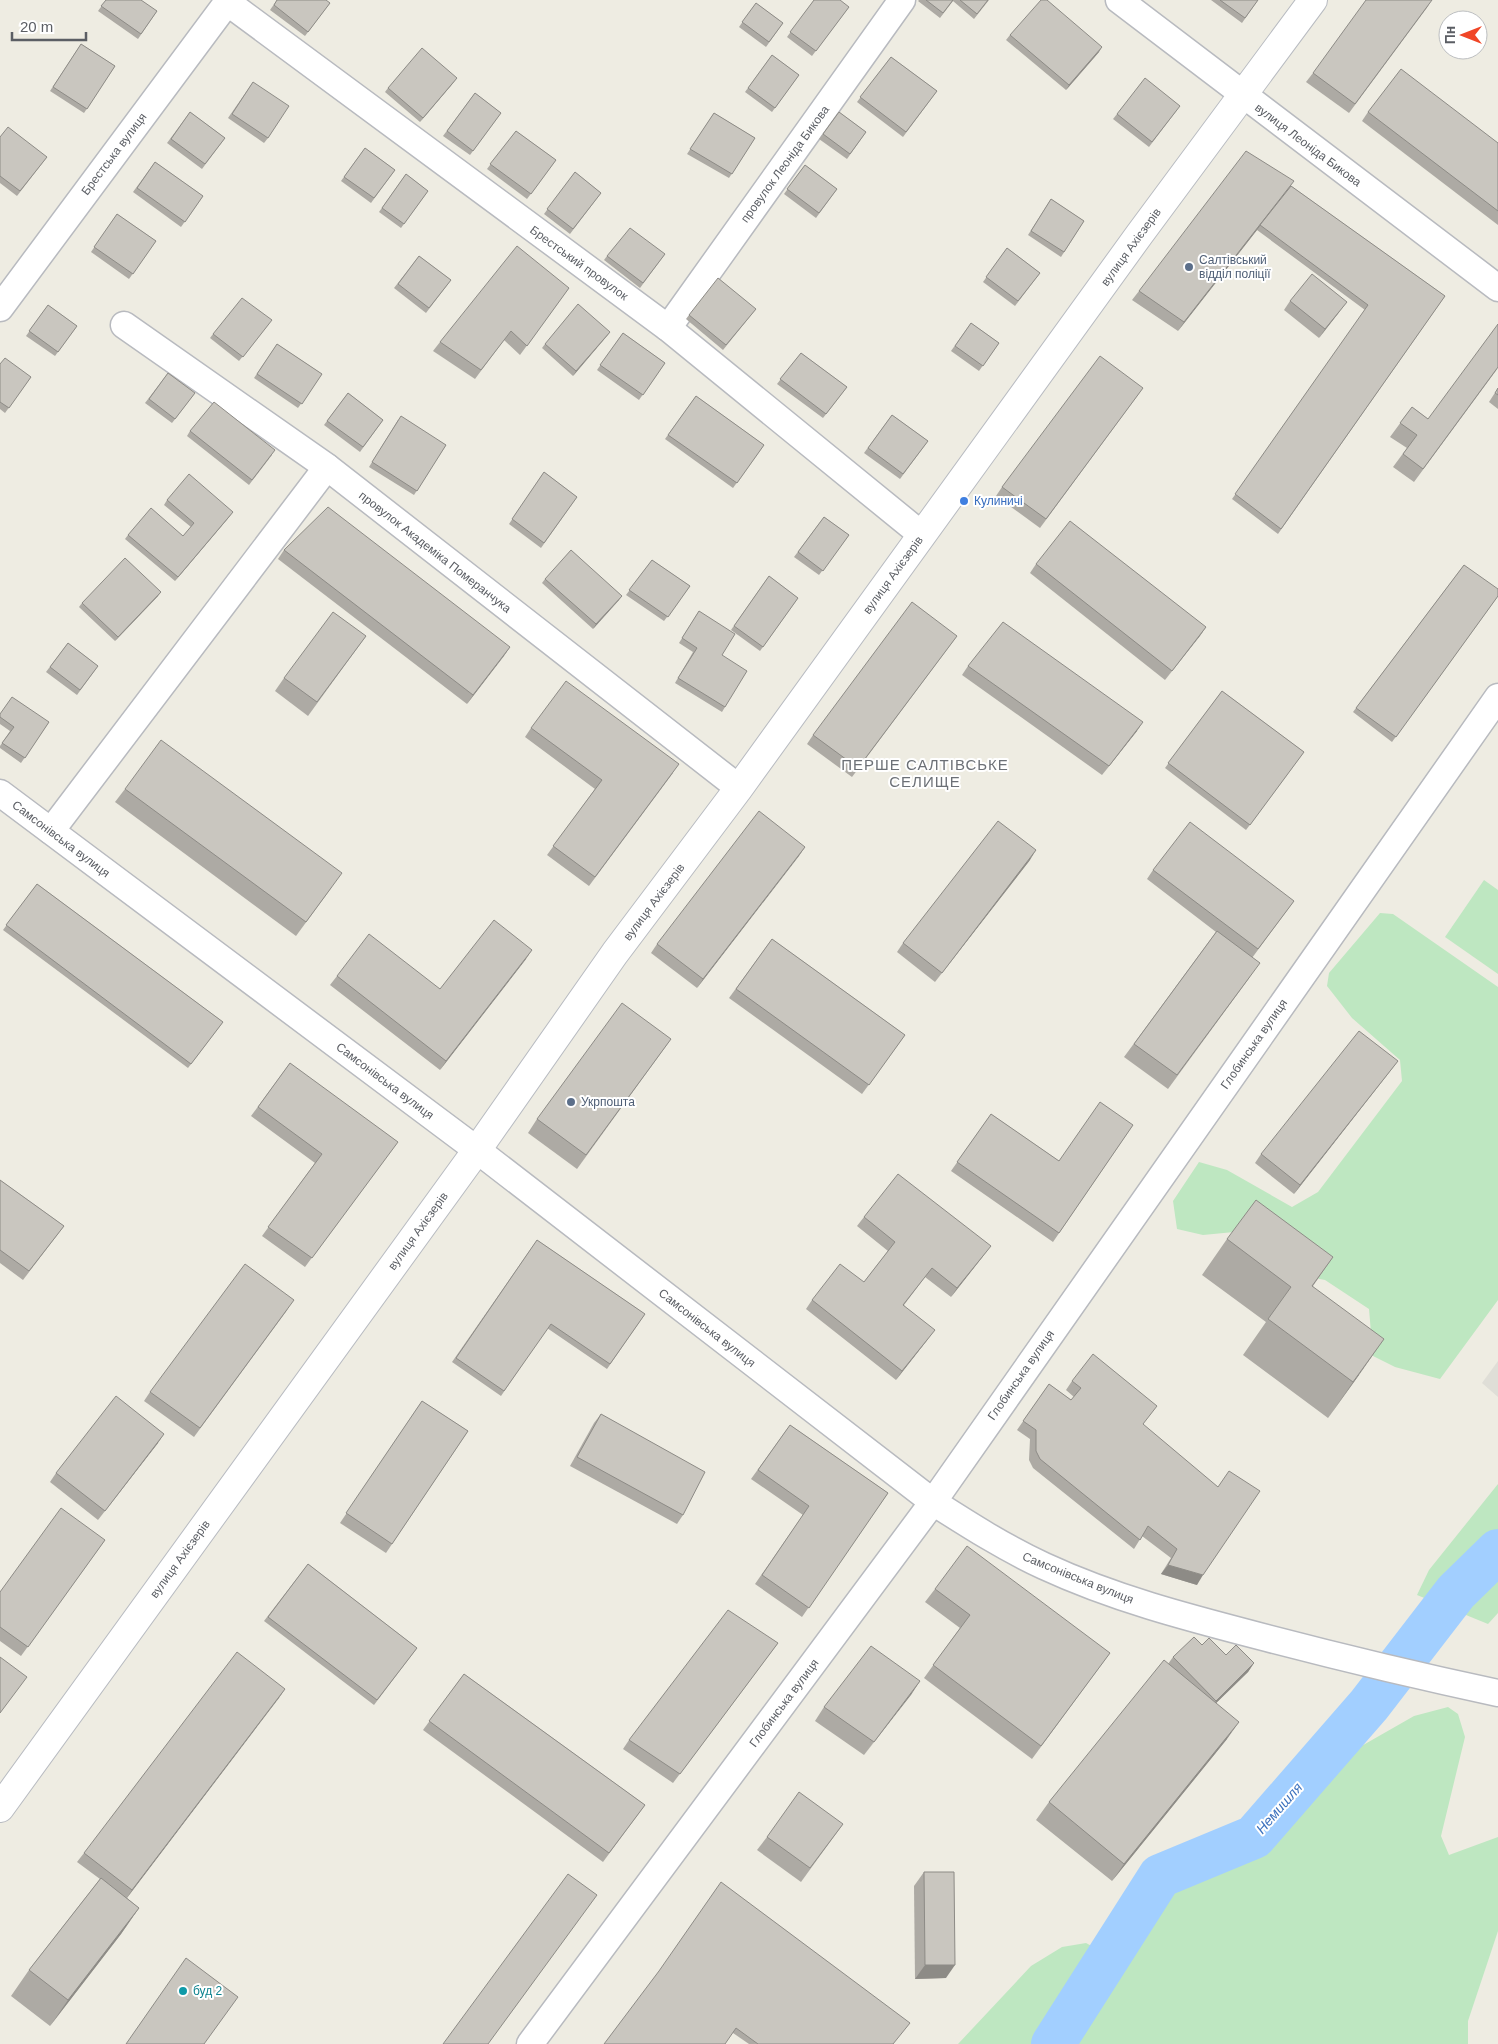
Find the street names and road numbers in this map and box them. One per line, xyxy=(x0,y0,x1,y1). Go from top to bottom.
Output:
street label: вулиця Леоніда Бикова xyxy=(1252,100,1364,190)
street label: провулок Леоніда Бикова xyxy=(738,103,832,225)
street label: Брестська вулиця xyxy=(79,110,149,198)
street label: вулиця Ахієзерів xyxy=(1098,205,1164,289)
street label: Брестський провулок xyxy=(527,223,631,304)
street label: провулок Академіка Померанчука xyxy=(356,488,514,616)
street label: вулиця Ахієзерів xyxy=(860,533,926,617)
street label: Самсонівська вулиця xyxy=(9,798,113,880)
street label: вулиця Ахієзерів xyxy=(620,861,688,943)
street label: Глобинська вулиця xyxy=(1218,996,1290,1092)
street label: Самсонівська вулиця xyxy=(333,1040,437,1122)
street label: вулиця Ахієзерів xyxy=(385,1189,451,1273)
street label: Самсонівська вулиця xyxy=(656,1286,758,1370)
street label: Глобинська вулиця xyxy=(985,1327,1057,1423)
street label: вулиця Ахієзерів xyxy=(147,1517,213,1601)
street label: Самсонівська вулиця xyxy=(1020,1549,1136,1607)
street label: Глобинська вулиця xyxy=(746,1656,822,1750)

